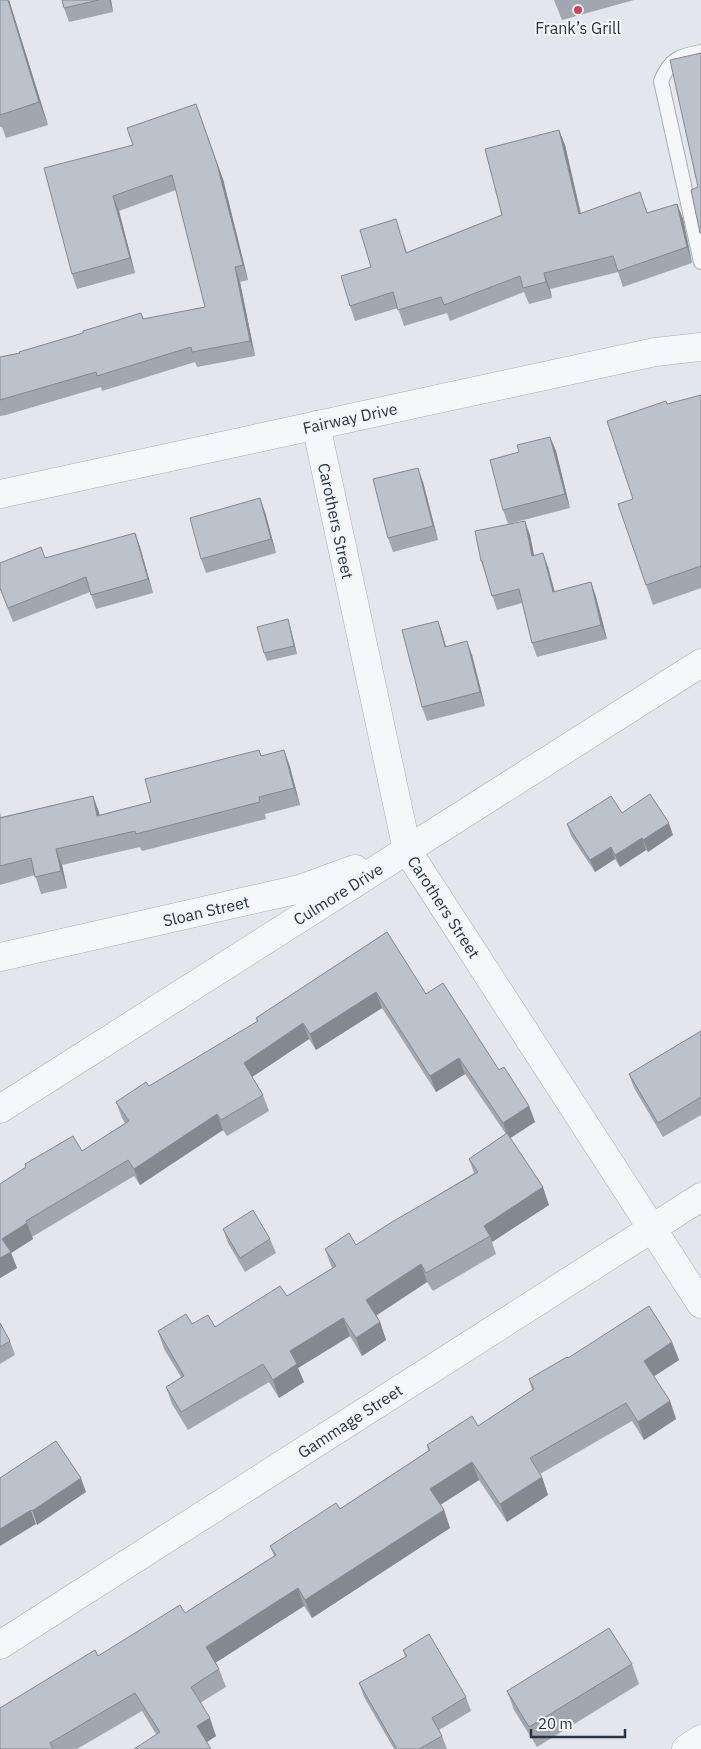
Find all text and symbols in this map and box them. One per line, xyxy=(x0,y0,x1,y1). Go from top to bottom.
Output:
marker: Frank’s Grill xyxy=(572,4,584,16)
place label: Frank’s Grill xyxy=(535,18,621,38)
street label: Fairway Drive xyxy=(301,398,399,438)
street label: Carothers Street xyxy=(314,461,358,581)
street label: Carothers Street xyxy=(403,852,485,962)
street label: Culmore Drive xyxy=(290,858,387,929)
street label: Sloan Street xyxy=(161,891,251,931)
street label: Gammage Street xyxy=(294,1380,406,1462)
scale bar xyxy=(531,1706,625,1738)
text: 20 m xyxy=(538,1714,573,1733)

